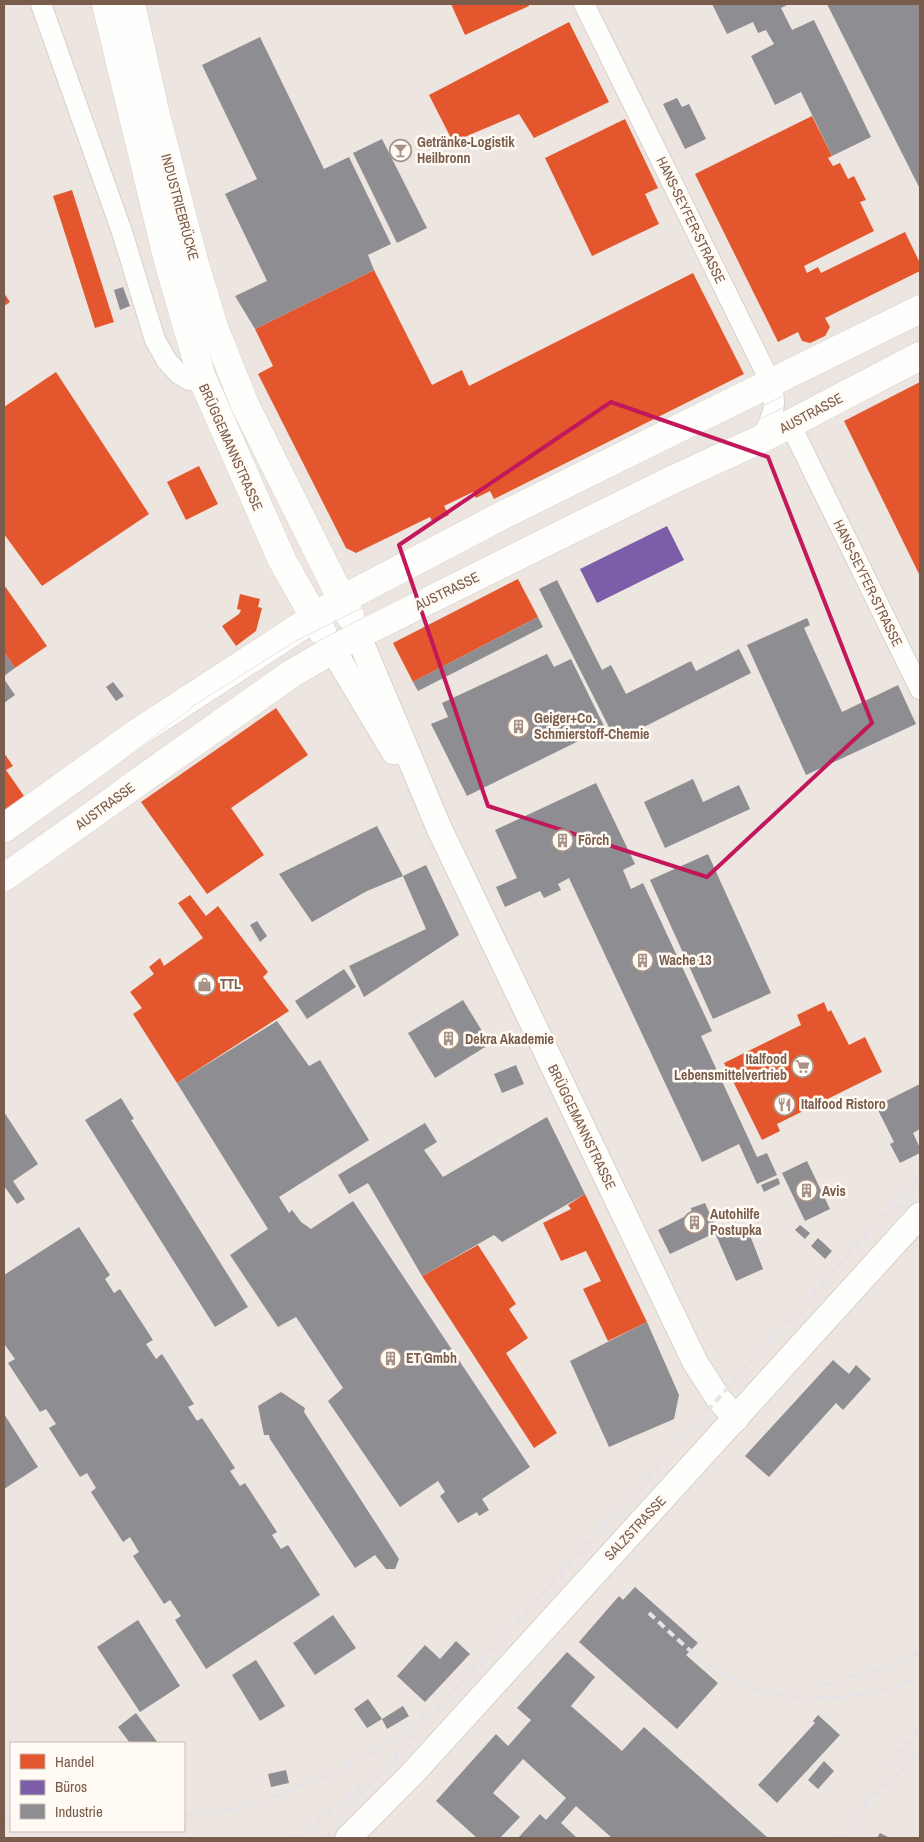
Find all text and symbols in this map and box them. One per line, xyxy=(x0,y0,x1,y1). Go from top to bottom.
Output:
place label: Getränke-Logistik Heilbronn xyxy=(417,133,515,167)
bar icon: Getränke-Logistik Heilbronn xyxy=(389,138,413,162)
street label: INDUSTRIEBRÜCKE xyxy=(157,152,203,262)
street label: HANS-SEYFER-STRASSE xyxy=(652,154,730,286)
street label: BRÜGGEMANNSTRASSE xyxy=(195,381,267,513)
street label: AUSTRASSE xyxy=(775,389,846,438)
street label: HANS-SEYFER-STRASSE xyxy=(829,517,907,649)
street label: AUSTRASSE xyxy=(411,568,482,615)
place label: Geiger+Co. Schmierstoff-Chemie xyxy=(534,709,649,743)
building icon: Geiger+Co. Schmierstoff-Chemie xyxy=(506,714,530,738)
street label: AUSTRASSE xyxy=(71,778,138,834)
building icon: Förch xyxy=(550,828,574,852)
place label: Förch xyxy=(578,831,609,849)
building icon: Wache 13 xyxy=(631,948,655,972)
place label: Wache 13 xyxy=(659,951,712,969)
shop icon: TTL xyxy=(192,972,216,996)
place label: TTL xyxy=(220,975,241,993)
building icon: Dekra Akademie xyxy=(437,1027,461,1051)
place label: Dekra Akademie xyxy=(465,1030,554,1048)
place label: Italfood Lebensmittelvertrieb xyxy=(674,1050,787,1084)
supermarket icon: Italfood Lebensmittelvertrieb xyxy=(791,1055,815,1079)
street label: BRÜGGEMANNSTRASSE xyxy=(544,1061,620,1193)
restaurant icon: Italfood Ristoro xyxy=(773,1092,797,1116)
place label: Italfood Ristoro xyxy=(801,1095,886,1113)
building icon: Avis xyxy=(794,1179,818,1203)
place label: Avis xyxy=(822,1182,846,1200)
place label: Autohilfe Postupka xyxy=(710,1205,762,1239)
building icon: Autohilfe Postupka xyxy=(682,1210,706,1234)
building icon: ET Gmbh xyxy=(378,1346,402,1370)
place label: ET Gmbh xyxy=(406,1349,457,1367)
street label: SALZSTRASSE xyxy=(600,1492,670,1564)
legend xyxy=(10,1742,185,1832)
text: Handel xyxy=(55,1751,94,1772)
text: Büros xyxy=(55,1776,87,1797)
text: Industrie xyxy=(55,1801,103,1822)

